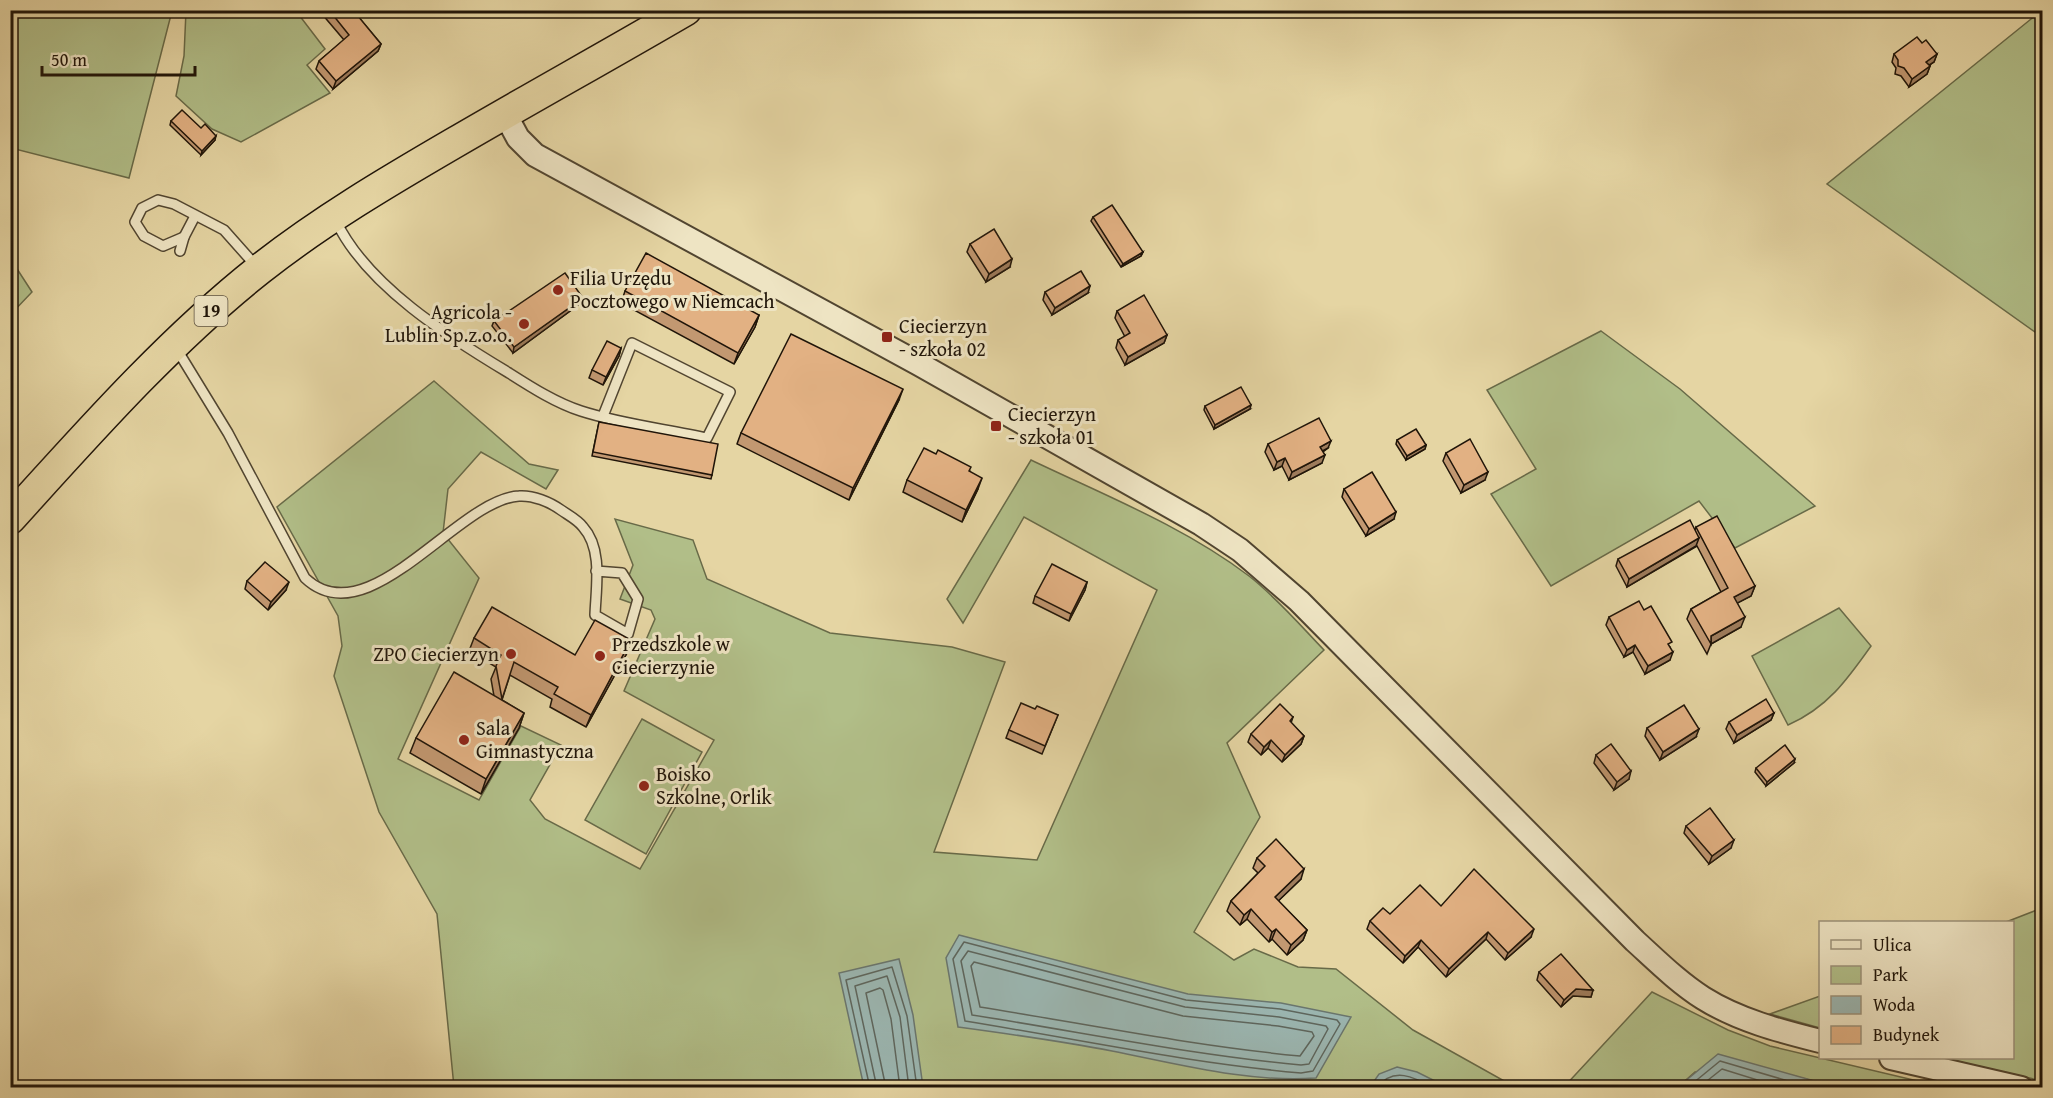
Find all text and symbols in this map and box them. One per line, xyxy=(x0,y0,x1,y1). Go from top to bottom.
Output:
scale bar xyxy=(42,39,195,77)
text: 50 m xyxy=(51,46,87,73)
place label: Filia Urzędu Pocztowego w Niemcach xyxy=(570,263,774,315)
marker: Filia Urzędu Pocztowego w Niemcach xyxy=(551,283,565,297)
road number: 19 xyxy=(194,296,228,326)
place label: Agricola - Lublin Sp.z.o.o. xyxy=(385,297,512,349)
place label: Ciecierzyn - szkoła 02 xyxy=(899,311,987,363)
marker: Agricola - Lublin Sp.z.o.o. xyxy=(517,317,531,331)
marker: Ciecierzyn - szkoła 02 xyxy=(880,330,894,344)
place label: Ciecierzyn - szkoła 01 xyxy=(1008,399,1096,451)
marker: Ciecierzyn - szkoła 01 xyxy=(989,419,1003,433)
place label: Przedszkole w Ciecierzynie xyxy=(612,629,731,681)
place label: ZPO Ciecierzyn xyxy=(373,639,499,668)
marker: ZPO Ciecierzyn xyxy=(504,647,518,661)
marker: Przedszkole w Ciecierzynie xyxy=(593,649,607,663)
place label: Sala Gimnastyczna xyxy=(476,713,594,765)
marker: Sala Gimnastyczna xyxy=(457,733,471,747)
place label: Boisko Szkolne, Orlik xyxy=(656,759,773,811)
marker: Boisko Szkolne, Orlik xyxy=(637,779,651,793)
legend xyxy=(1819,921,2014,1059)
text: Ulica xyxy=(1873,931,1912,958)
text: Park xyxy=(1873,961,1909,988)
text: Woda xyxy=(1873,991,1915,1018)
text: Budynek xyxy=(1873,1021,1940,1048)

